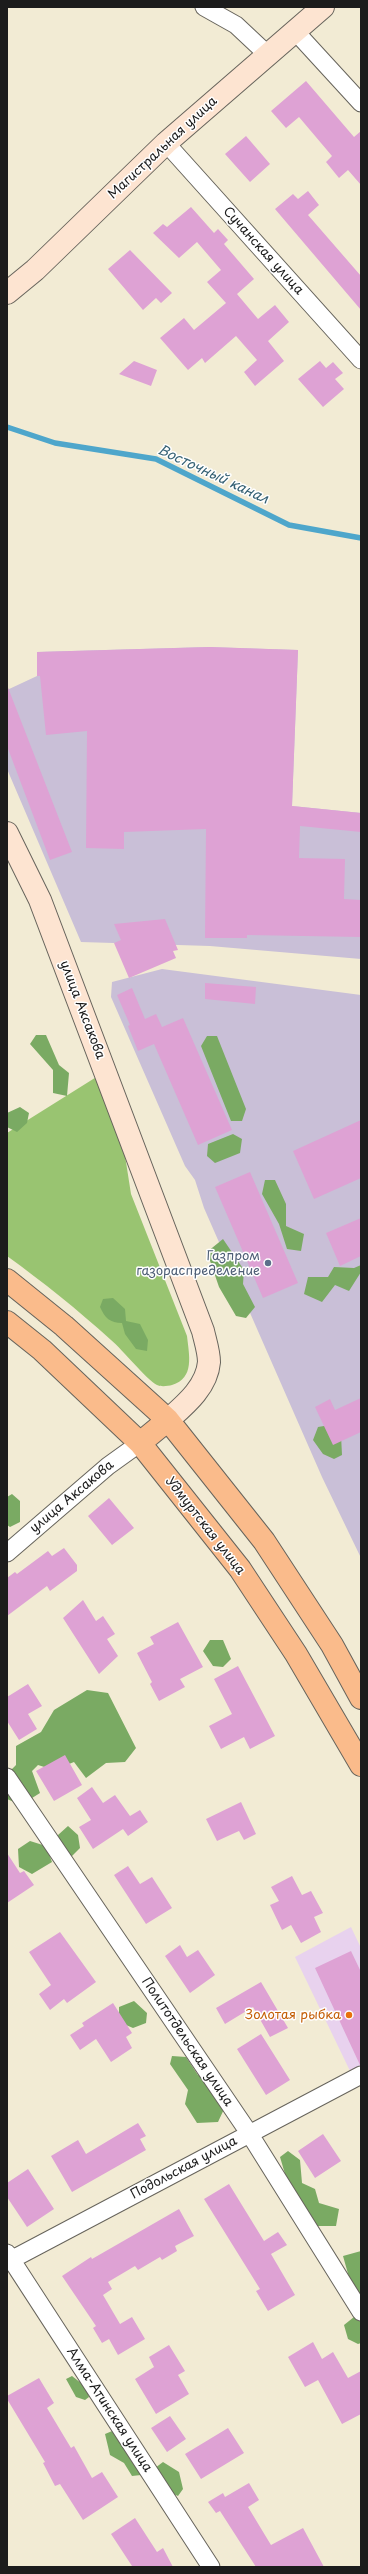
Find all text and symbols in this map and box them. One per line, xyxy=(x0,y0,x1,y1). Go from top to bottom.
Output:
street label: Магистральная улица xyxy=(105,94,221,202)
street label: Сучанская улица xyxy=(219,204,307,298)
water label: Восточный канал xyxy=(155,442,271,508)
street label: улица Аксакова xyxy=(56,958,108,1062)
place label: Газпром газораспределение xyxy=(136,1248,260,1279)
marker: Газпром газораспределение xyxy=(263,1258,273,1268)
street label: улица Аксакова xyxy=(27,1457,117,1537)
street label: Удмуртская улица xyxy=(162,1474,248,1578)
street label: Политотдельская улица xyxy=(138,1975,236,2109)
place label: Золотая рыбка xyxy=(245,2007,341,2023)
marker: Золотая рыбка xyxy=(344,2010,354,2020)
street label: Подольская улица xyxy=(128,2133,240,2203)
street label: Алма-Атинская улица xyxy=(63,2345,155,2475)

